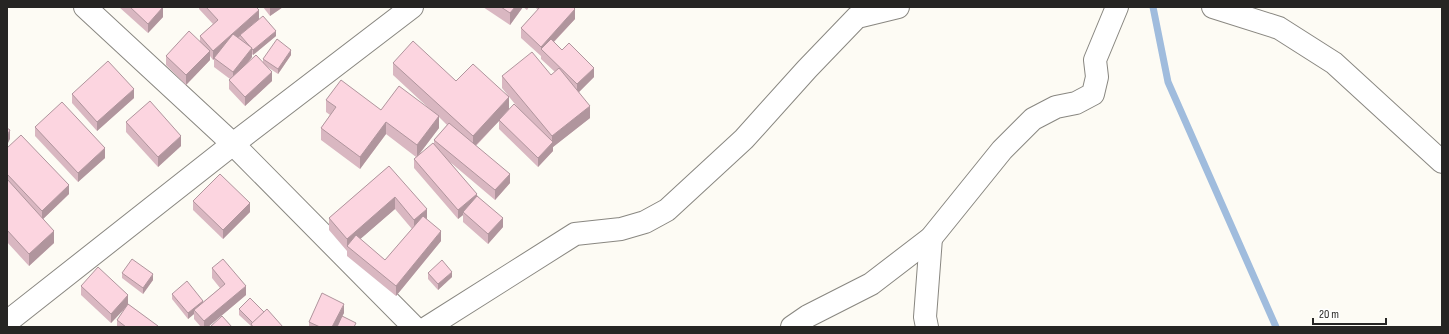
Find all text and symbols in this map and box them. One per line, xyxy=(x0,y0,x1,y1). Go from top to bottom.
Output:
scale bar xyxy=(1313,300,1386,326)
text: 20 m xyxy=(1319,307,1339,322)

